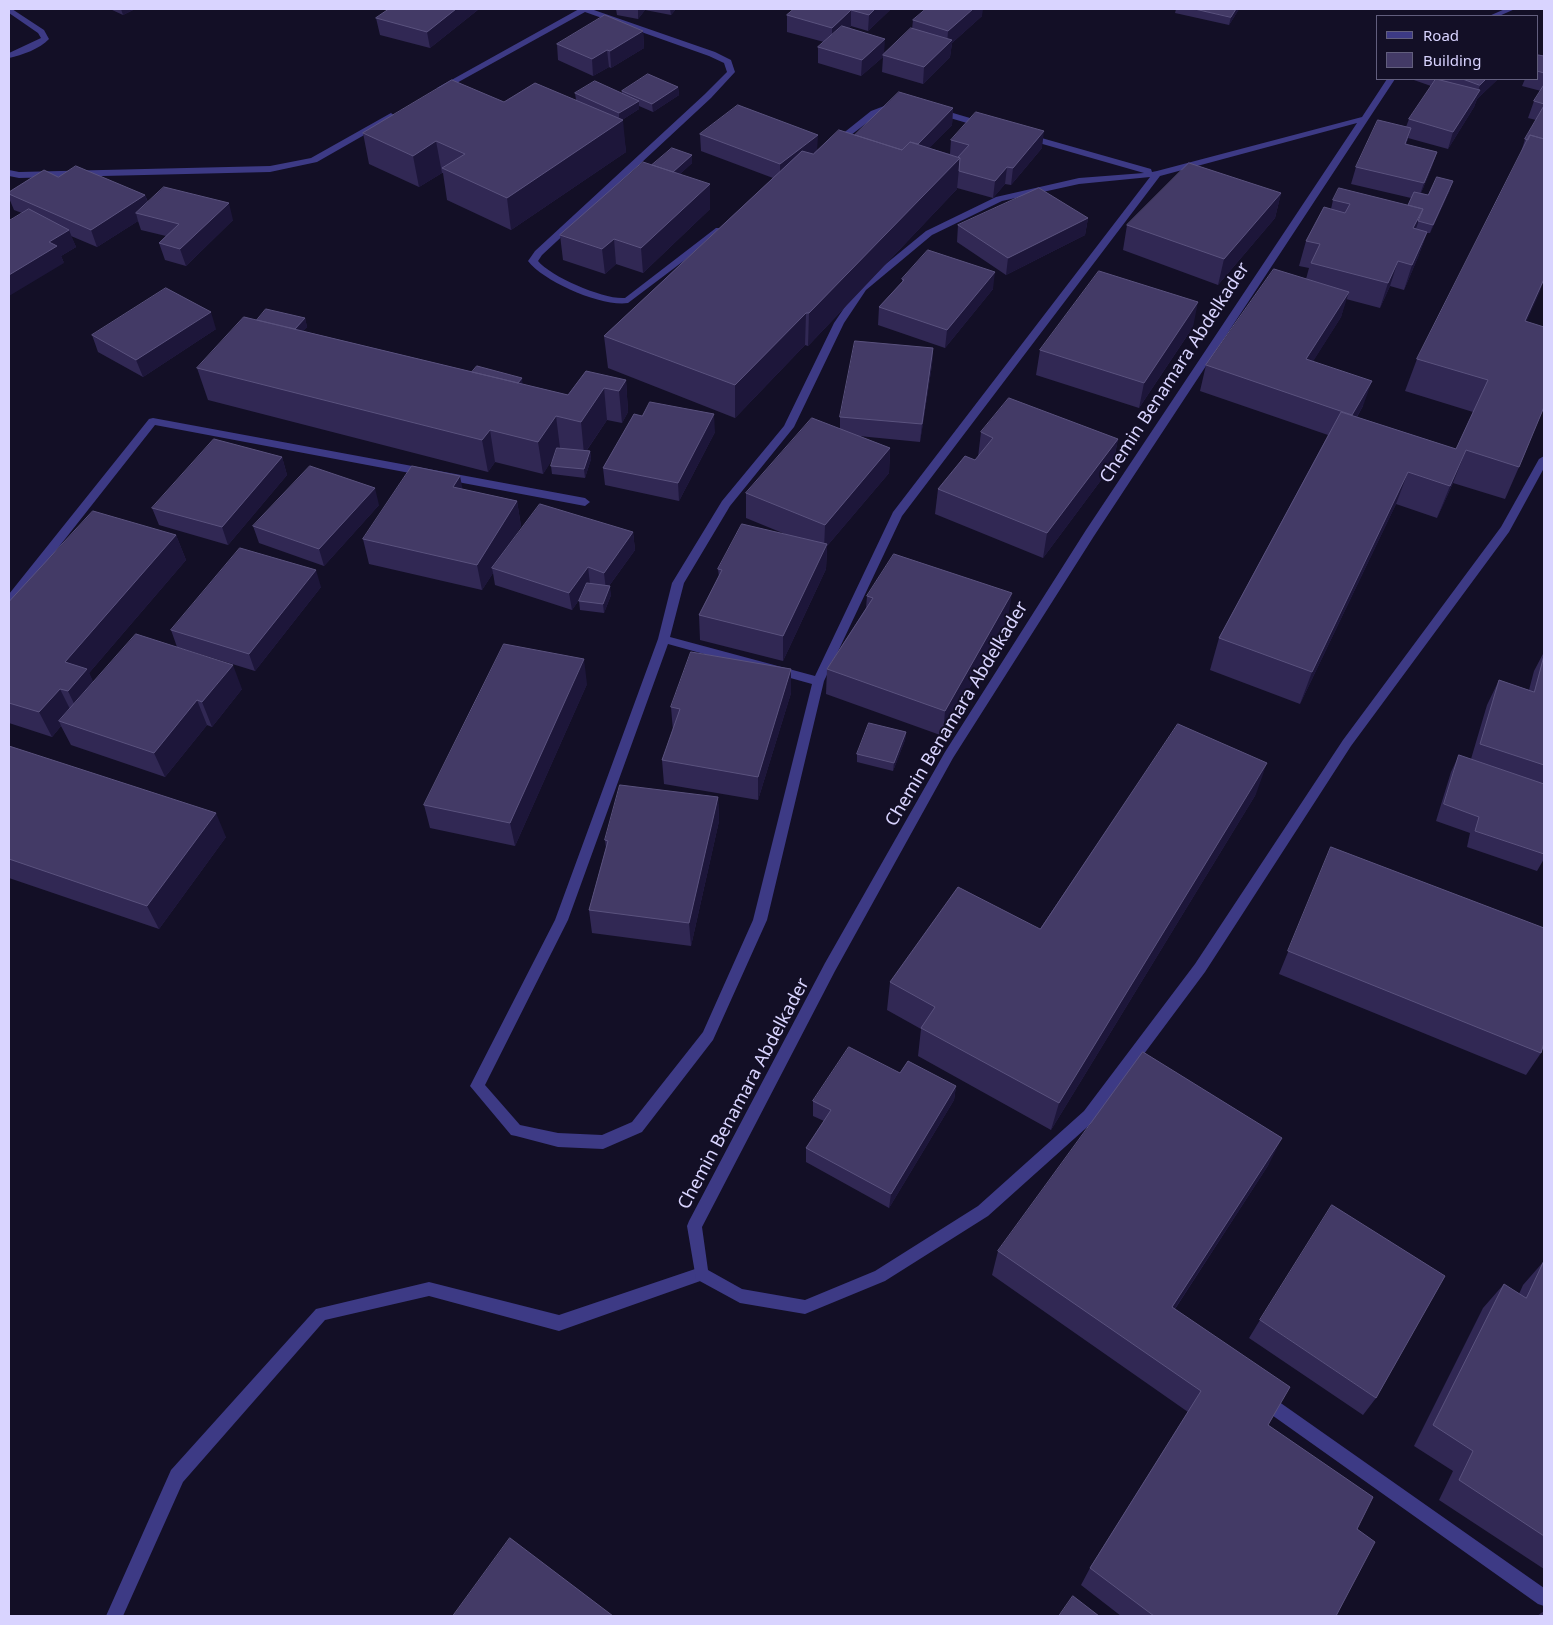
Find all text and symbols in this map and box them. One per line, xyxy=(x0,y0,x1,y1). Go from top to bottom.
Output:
legend xyxy=(1376,15,1538,80)
text: Road xyxy=(1423,25,1459,45)
text: Building xyxy=(1423,50,1481,70)
street label: Chemin Benamara Abdelkader xyxy=(1096,259,1254,487)
street label: Chemin Benamara Abdelkader xyxy=(881,598,1033,830)
street label: Chemin Benamara Abdelkader xyxy=(674,975,814,1213)

